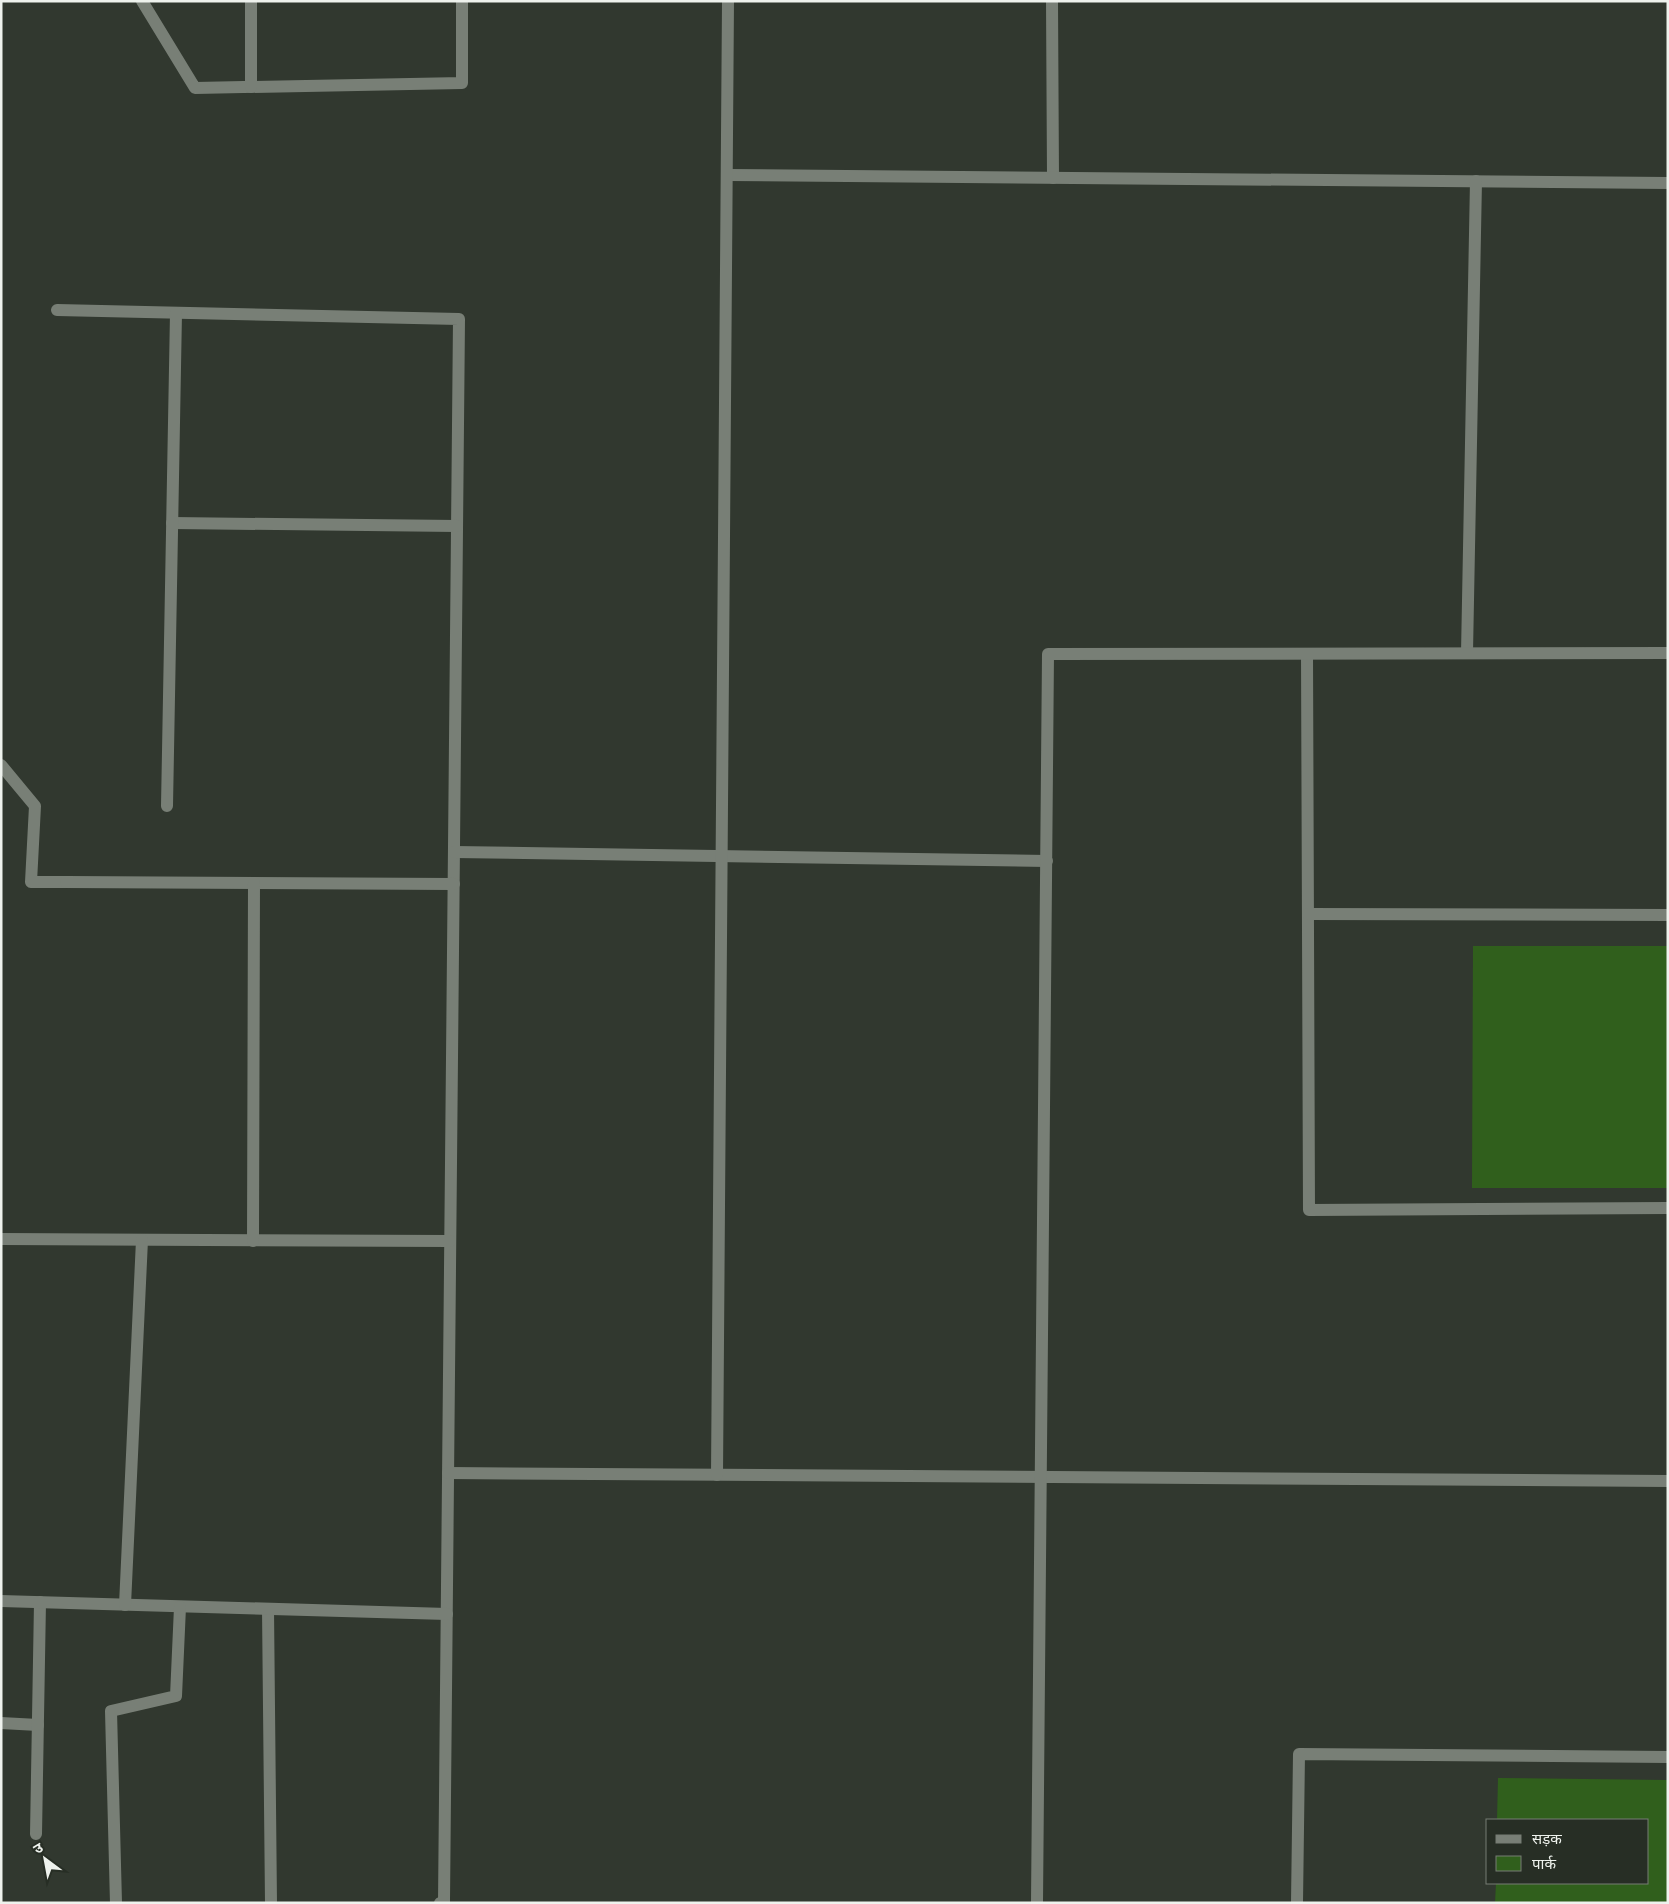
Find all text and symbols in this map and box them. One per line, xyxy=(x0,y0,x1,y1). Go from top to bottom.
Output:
legend xyxy=(1486,1819,1649,1884)
text: सड़क xyxy=(1532,1831,1562,1850)
north arrow xyxy=(20,1834,70,1884)
text: उ xyxy=(31,1839,48,1859)
text: पार्क xyxy=(1532,1855,1556,1875)

